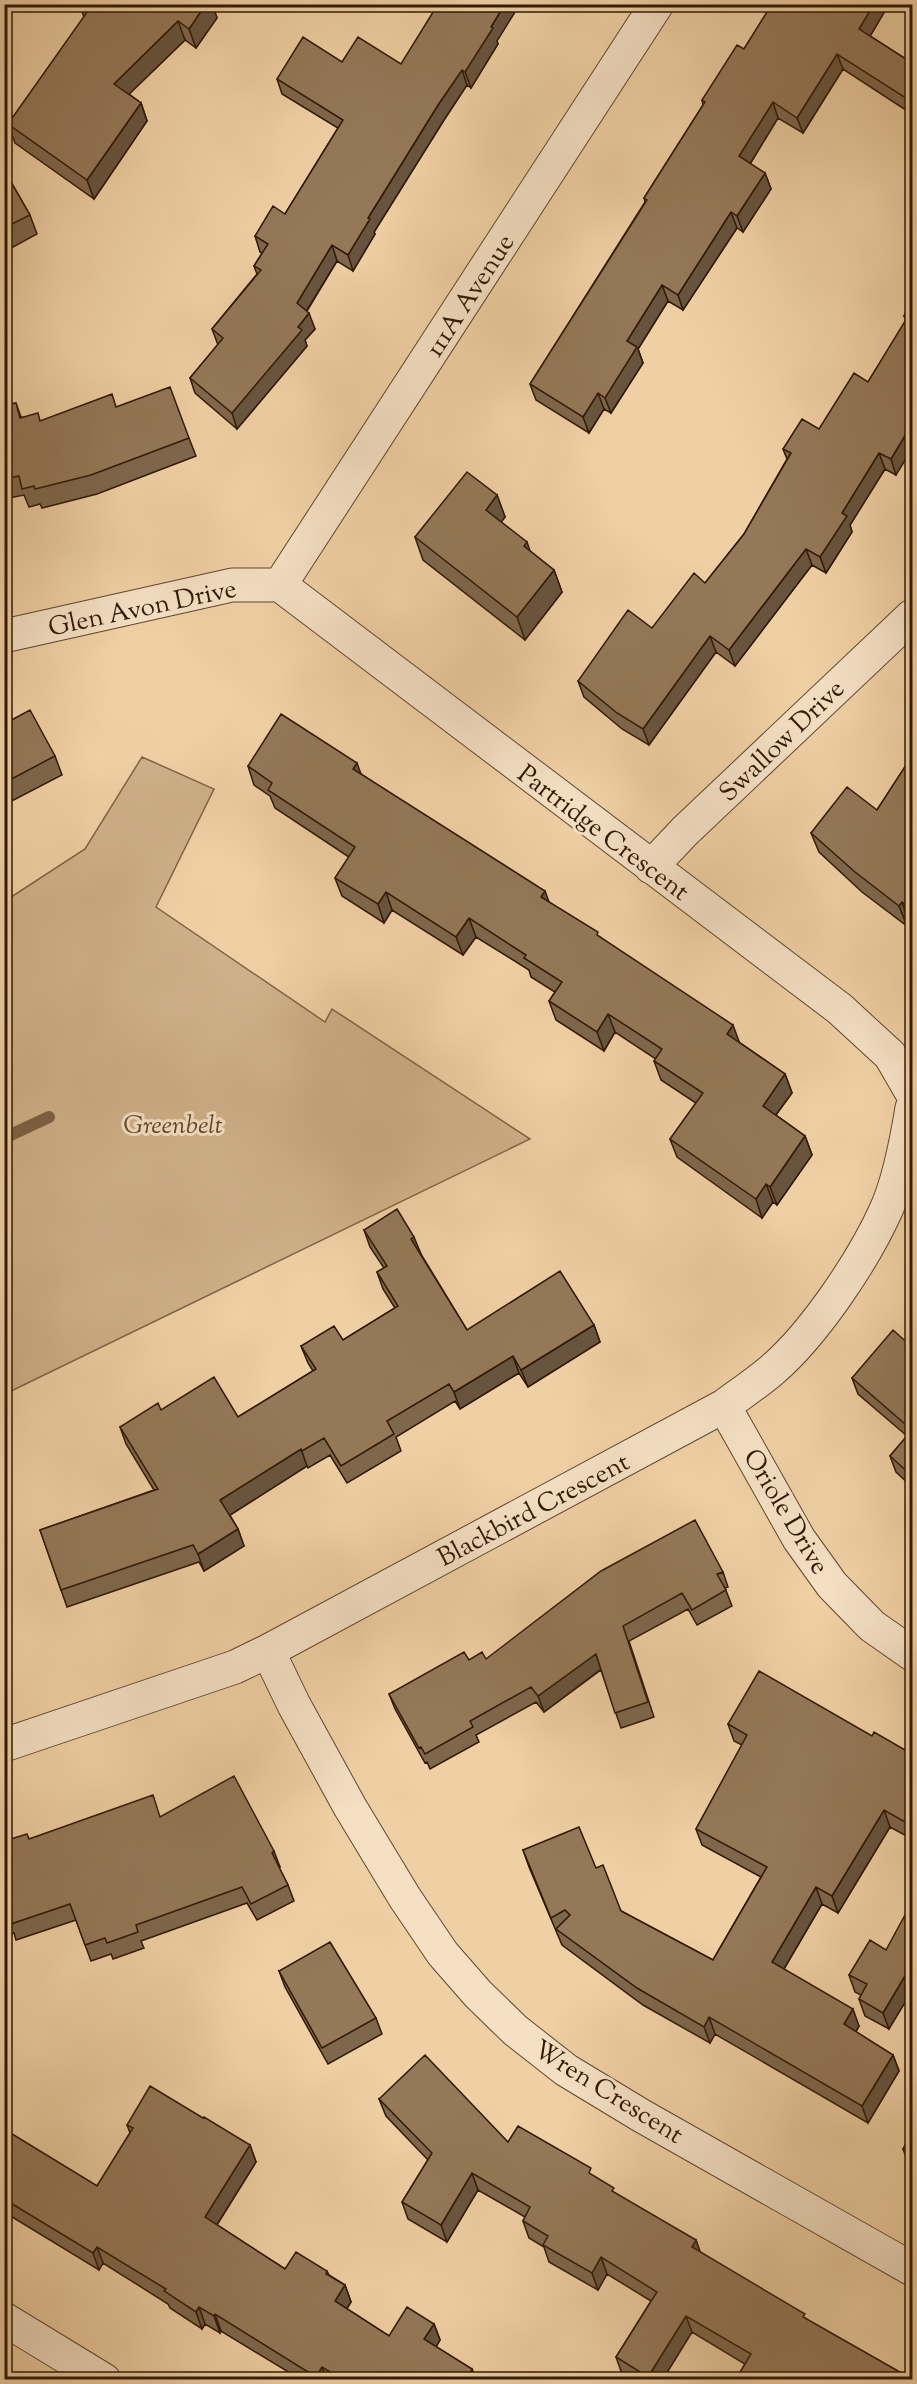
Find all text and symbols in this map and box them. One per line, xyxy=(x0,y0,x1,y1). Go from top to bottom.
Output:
street label: 111A Avenue xyxy=(417,228,525,365)
street label: Glen Avon Drive xyxy=(45,571,240,647)
street label: Swallow Drive xyxy=(712,672,854,811)
street label: Partridge Crescent xyxy=(509,757,696,911)
park label: Greenbelt xyxy=(123,1108,223,1145)
street label: Oriole Drive xyxy=(733,1443,837,1582)
street label: Blackbird Crescent xyxy=(432,1445,637,1577)
street label: Wren Crescent xyxy=(526,2032,690,2154)

